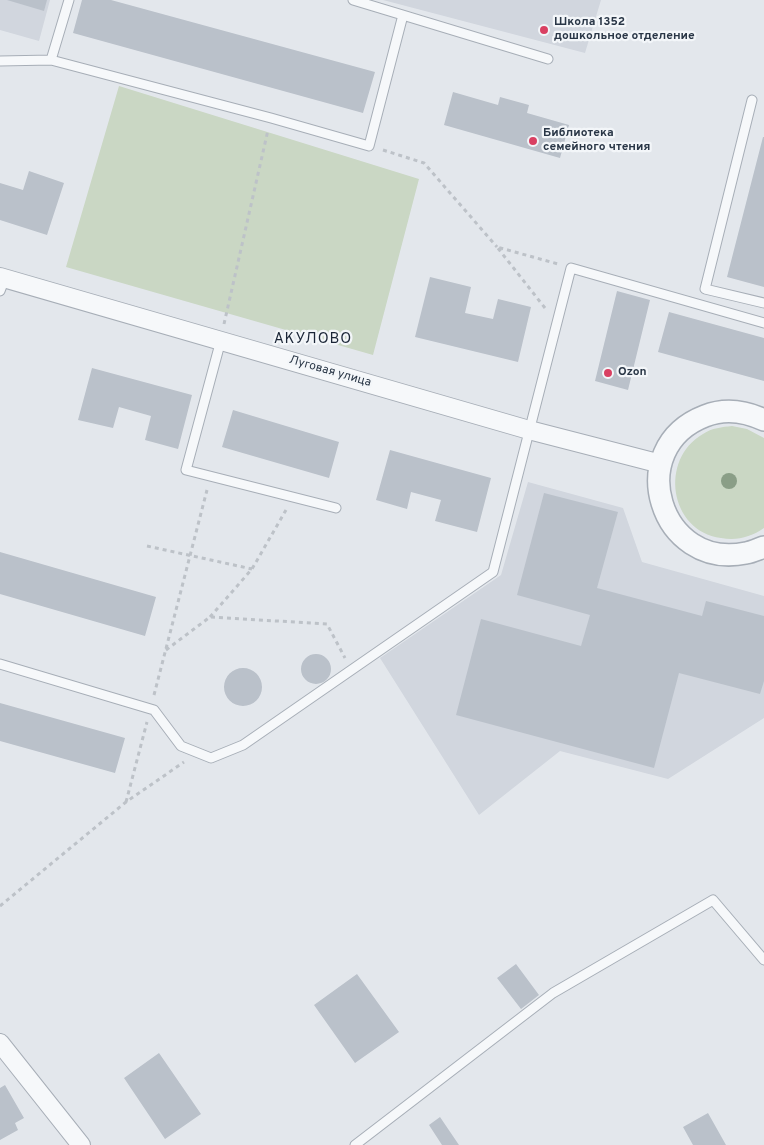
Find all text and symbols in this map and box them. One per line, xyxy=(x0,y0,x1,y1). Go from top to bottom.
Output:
place label: Школа 1352 дошкольное отделение xyxy=(554,16,695,44)
marker: Школа 1352 дошкольное отделение xyxy=(538,24,550,36)
place label: Библиотека семейного чтения xyxy=(543,127,650,155)
marker: Библиотека семейного чтения xyxy=(527,135,539,147)
district label: АКУЛОВО xyxy=(273,331,353,349)
street label: Луговая улица xyxy=(287,353,373,391)
place label: Ozon xyxy=(618,366,647,380)
marker: Ozon xyxy=(602,367,614,379)

